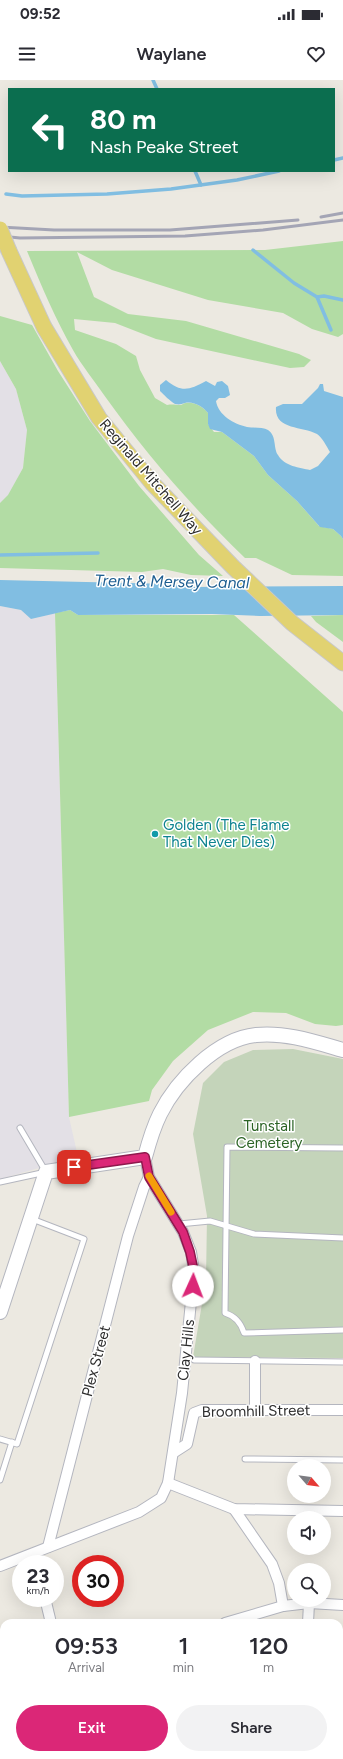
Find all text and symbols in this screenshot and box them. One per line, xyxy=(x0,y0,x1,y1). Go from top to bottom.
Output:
text: 09:52 xyxy=(20,5,60,23)
icon: menu xyxy=(16,43,38,65)
text: Waylane xyxy=(137,43,206,65)
icon: heart xyxy=(305,43,327,65)
text: 80 m xyxy=(90,102,156,136)
icon: left xyxy=(24,104,76,156)
text: Nash Peake Street xyxy=(90,136,238,158)
street label: Reginald Mitchell Way xyxy=(96,415,206,539)
water label: Trent & Mersey Canal xyxy=(94,571,250,592)
place label: Golden (The Flame That Never Dies) xyxy=(163,816,289,851)
marker: Golden (The Flame That Never Dies) xyxy=(150,829,160,839)
park label: Tunstall Cemetery xyxy=(236,1117,302,1152)
pin xyxy=(57,1150,91,1184)
icon: arrive xyxy=(63,1156,85,1178)
position arrow xyxy=(172,1265,214,1307)
street label: Clay Hills xyxy=(174,1318,198,1382)
street label: Plex Street xyxy=(78,1323,114,1399)
street label: Broomhill Street xyxy=(202,1401,311,1421)
north arrow xyxy=(287,1459,331,1503)
map controls xyxy=(287,1459,331,1607)
button: sound xyxy=(287,1511,331,1555)
speed limit sign: 30 xyxy=(72,1555,124,1607)
button: search xyxy=(287,1563,331,1607)
text: 23 xyxy=(27,1564,49,1588)
text: km/h xyxy=(27,1584,49,1597)
text: 09:53 xyxy=(55,1631,118,1660)
text: 1 xyxy=(178,1631,188,1660)
text: 120 xyxy=(249,1631,288,1660)
text: Arrival xyxy=(68,1660,105,1675)
text: min xyxy=(173,1660,194,1675)
text: m xyxy=(263,1660,274,1675)
button: Exit xyxy=(16,1705,168,1751)
button: Share xyxy=(176,1705,327,1751)

